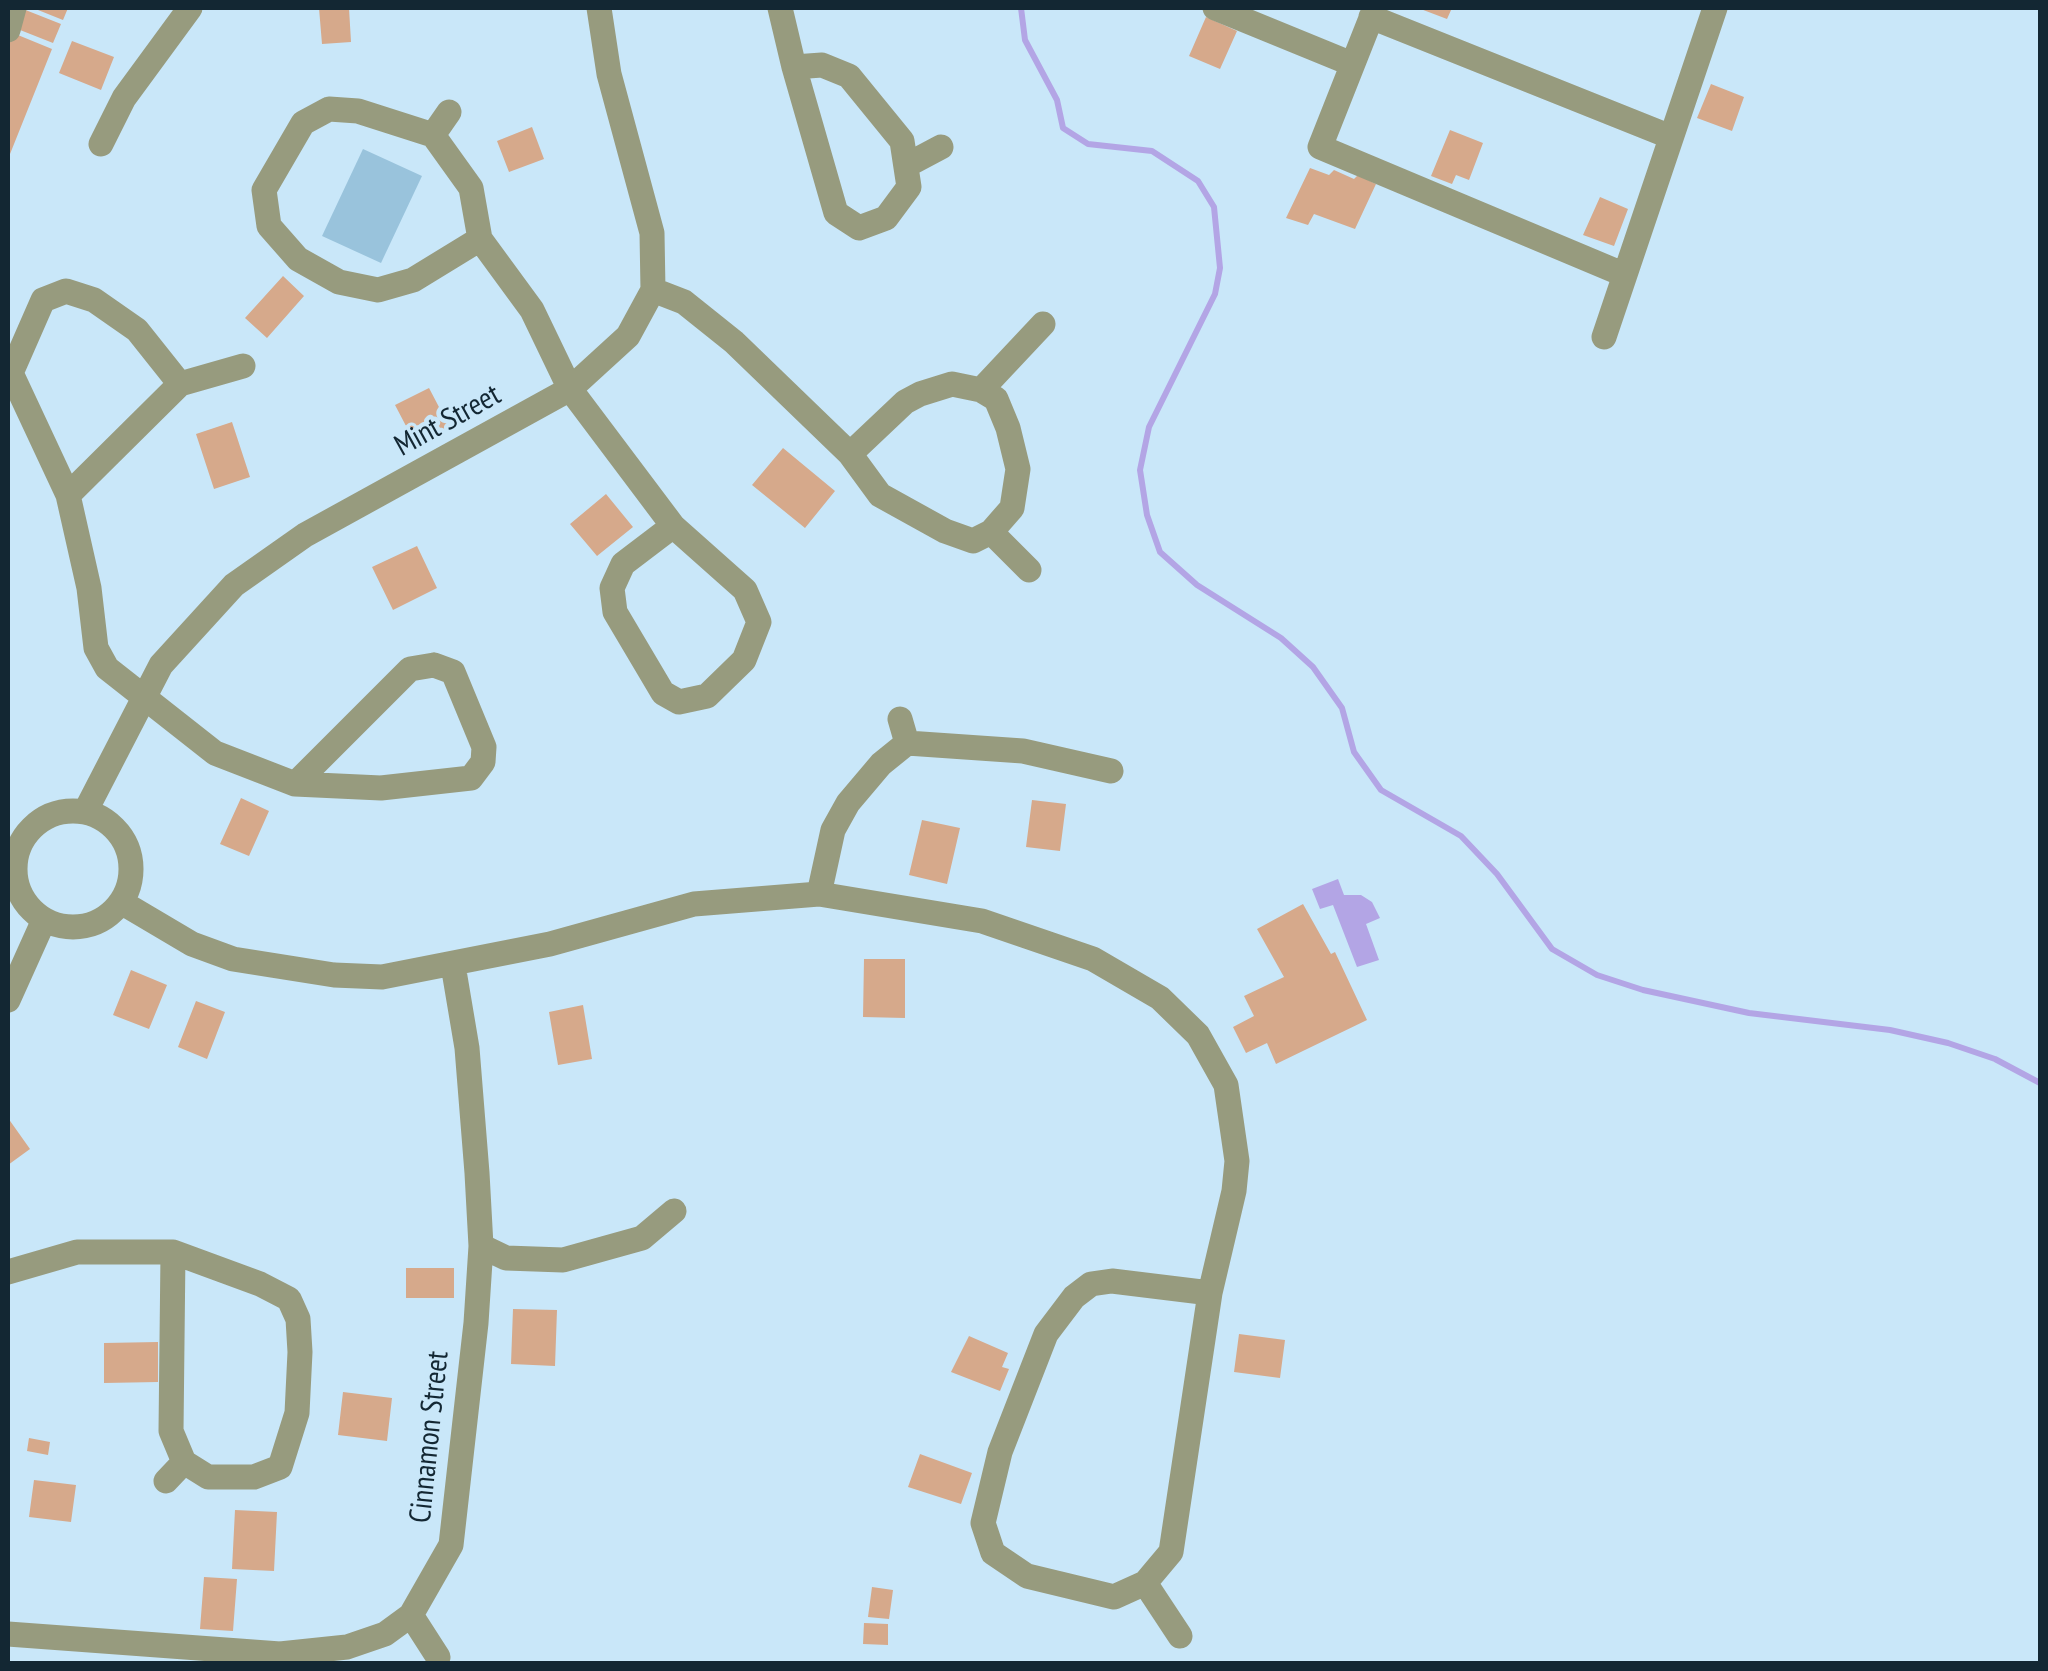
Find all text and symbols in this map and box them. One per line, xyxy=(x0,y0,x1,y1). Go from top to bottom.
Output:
street label: Mint Street xyxy=(389,377,507,465)
street label: Cinnamon Street xyxy=(403,1349,457,1525)

